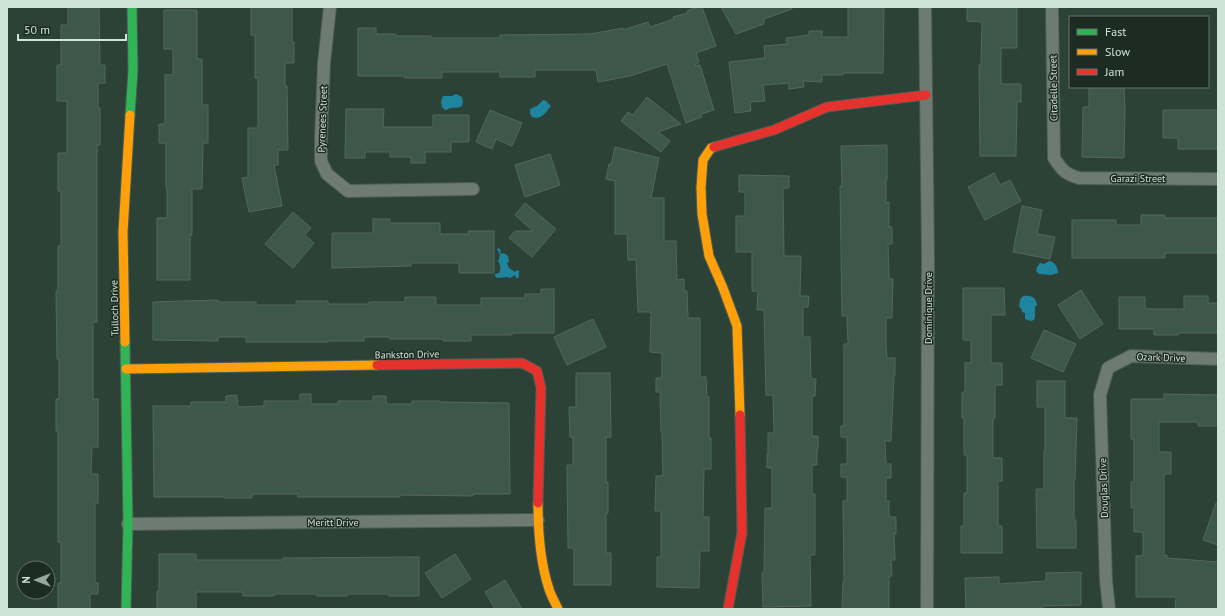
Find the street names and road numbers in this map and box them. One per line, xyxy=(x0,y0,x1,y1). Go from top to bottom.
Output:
street label: Citadelle Street xyxy=(1046,54,1061,121)
street label: Pyrenees Street xyxy=(315,85,330,153)
street label: Garazi Street xyxy=(1111,172,1166,185)
street label: Dominique Drive xyxy=(922,272,935,344)
street label: Tulloch Drive xyxy=(108,280,121,336)
street label: Bankston Drive xyxy=(375,347,439,362)
street label: Ozark Drive xyxy=(1136,350,1186,365)
street label: Douglas Drive xyxy=(1096,458,1111,518)
street label: Meritt Drive xyxy=(308,516,358,529)

